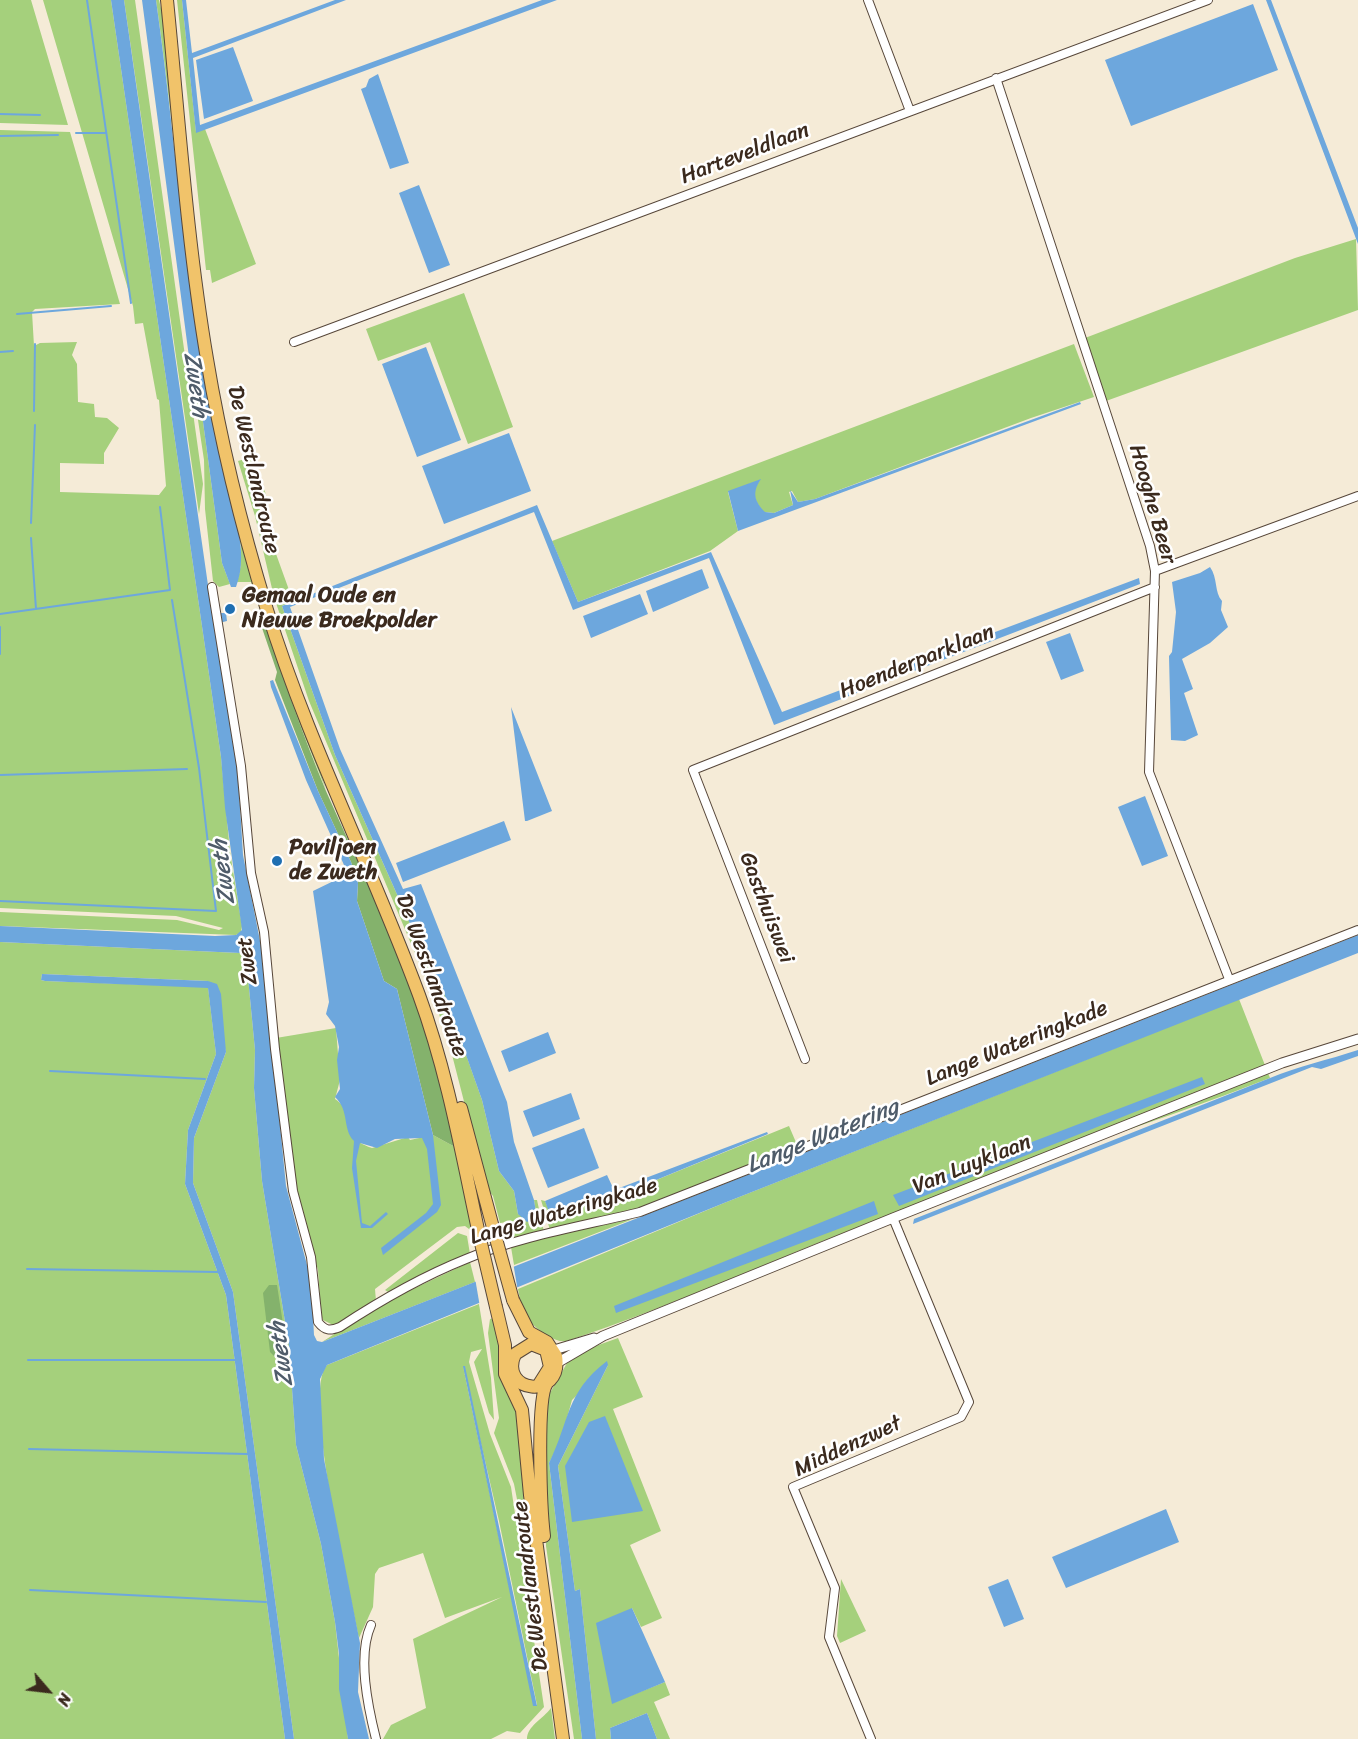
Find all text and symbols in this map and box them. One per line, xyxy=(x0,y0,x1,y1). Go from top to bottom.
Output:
street label: Harteveldlaan xyxy=(677,117,813,191)
water label: Zweth xyxy=(176,351,214,419)
street label: De Westlandroute xyxy=(221,383,285,557)
street label: Hooghe Beer xyxy=(1122,442,1182,566)
place label: Gemaal Oude en Nieuwe Broekpolder xyxy=(242,583,436,634)
marker: Gemaal Oude en Nieuwe Broekpolder xyxy=(223,602,237,616)
street label: Hoenderparklaan xyxy=(836,619,998,705)
place label: Paviljoen de Zweth xyxy=(289,835,377,886)
water label: Zweth xyxy=(206,838,242,906)
street label: Gasthuiswei xyxy=(733,849,799,967)
marker: Paviljoen de Zweth xyxy=(270,854,284,868)
street label: De Westlandroute xyxy=(389,891,473,1061)
street label: Zwet xyxy=(232,936,264,986)
street label: Lange Wateringkade xyxy=(922,995,1112,1093)
water label: Lange Watering xyxy=(743,1093,903,1181)
street label: Van Luyklaan xyxy=(909,1129,1035,1201)
street label: Lange Wateringkade xyxy=(467,1173,661,1251)
water label: Zweth xyxy=(264,1320,300,1388)
street label: Middenzwet xyxy=(790,1411,906,1483)
street label: De Westlandroute xyxy=(507,1499,555,1673)
north arrow xyxy=(18,1661,78,1721)
text: N xyxy=(49,1688,80,1711)

